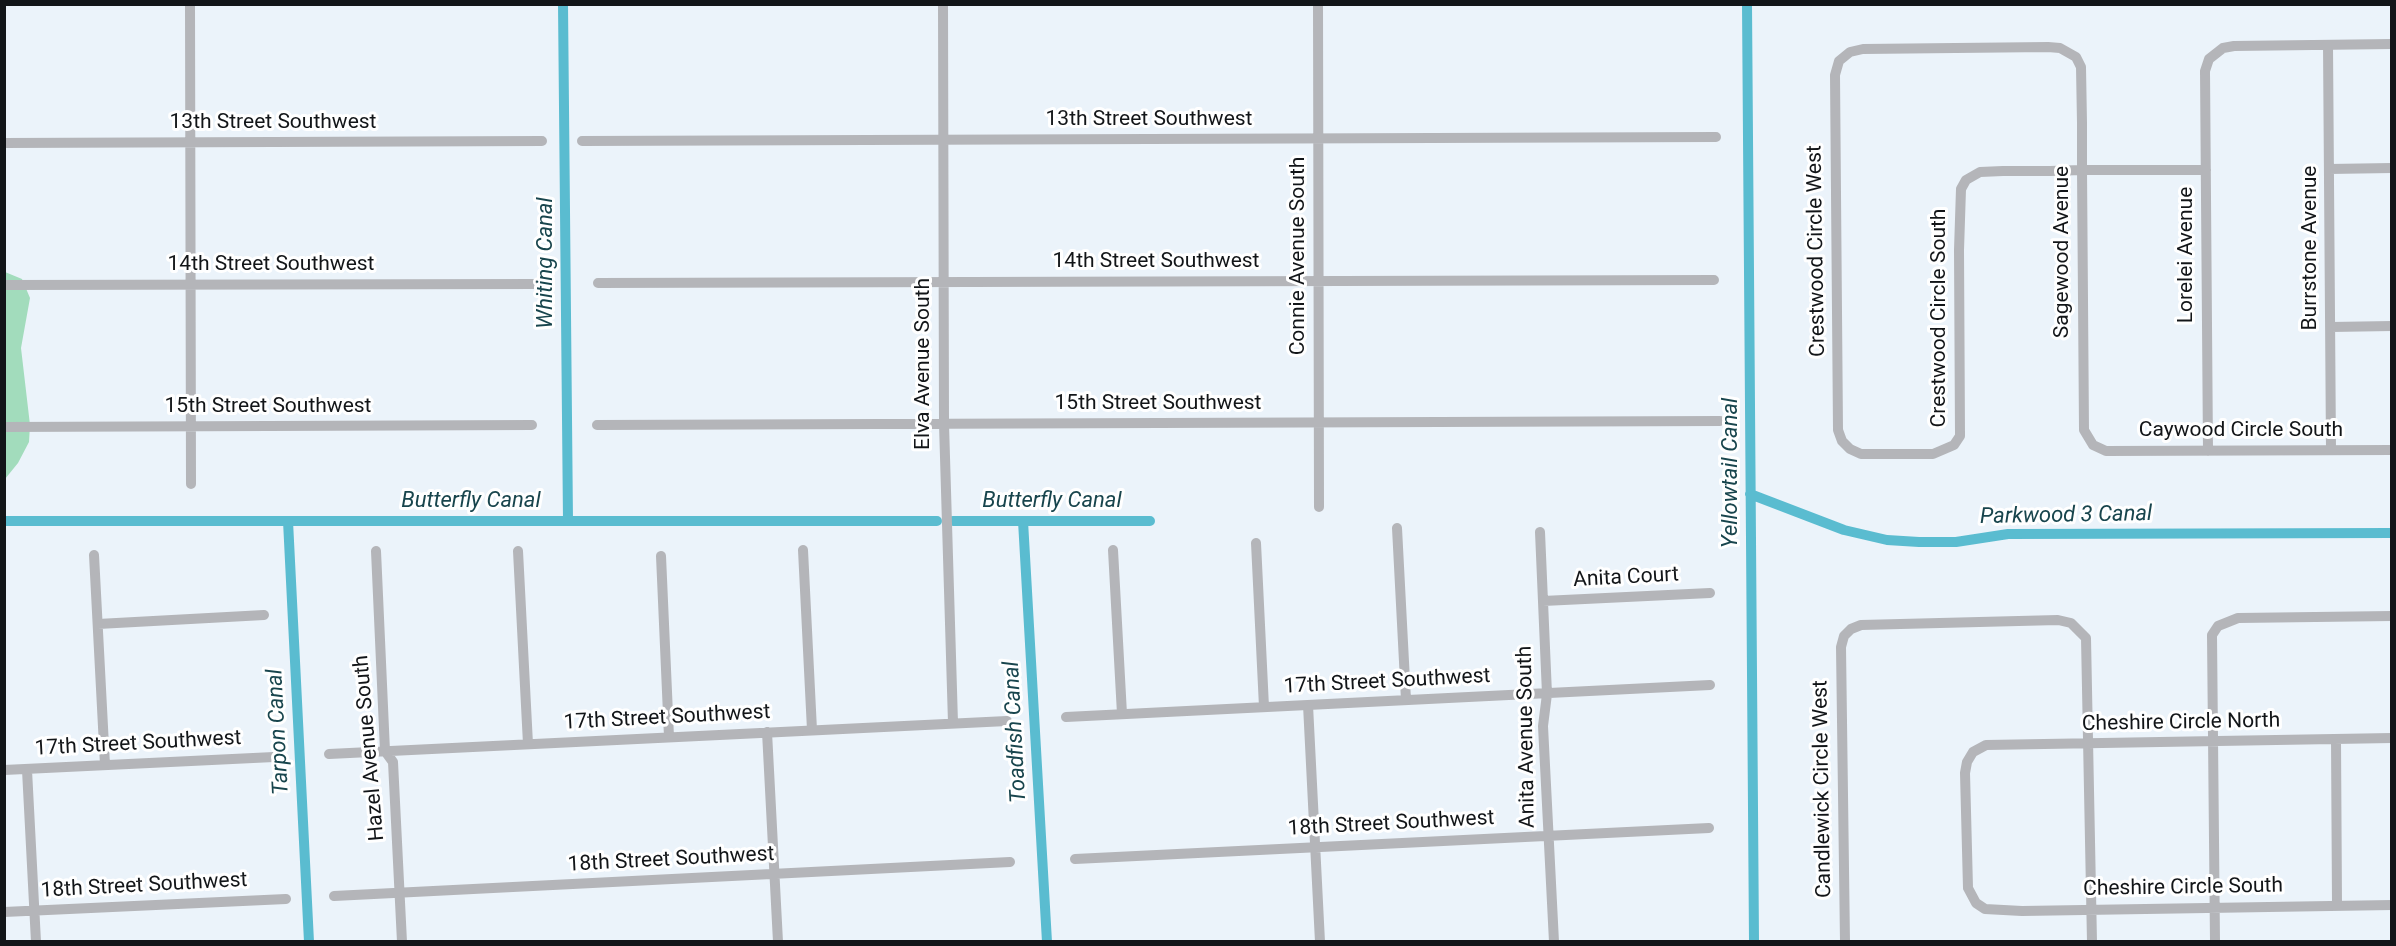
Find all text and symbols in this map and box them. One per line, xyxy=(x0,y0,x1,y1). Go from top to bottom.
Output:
street label: 13th Street Southwest xyxy=(1046,107,1252,133)
street label: 13th Street Southwest xyxy=(170,110,376,136)
street label: Crestwood Circle West xyxy=(1803,145,1831,357)
street label: Connie Avenue South xyxy=(1286,157,1312,355)
street label: Sagewood Avenue xyxy=(2050,166,2076,338)
street label: Burrstone Avenue xyxy=(2298,166,2324,330)
street label: Lorelei Avenue xyxy=(2174,187,2200,323)
water label: Whiting Canal xyxy=(533,197,559,329)
street label: Crestwood Circle South xyxy=(1927,209,1953,427)
street label: 14th Street Southwest xyxy=(1053,249,1259,275)
street label: 14th Street Southwest xyxy=(168,252,374,278)
street label: Elva Avenue South xyxy=(911,278,937,450)
street label: 15th Street Southwest xyxy=(1055,391,1261,417)
street label: 15th Street Southwest xyxy=(165,394,371,420)
water label: Yellowtail Canal xyxy=(1718,398,1744,548)
street label: Caywood Circle South xyxy=(2139,418,2343,444)
water label: Butterfly Canal xyxy=(401,488,541,514)
water label: Butterfly Canal xyxy=(982,488,1122,514)
water label: Parkwood 3 Canal xyxy=(1980,501,2152,531)
street label: Anita Court xyxy=(1573,563,1679,593)
street label: Anita Avenue South xyxy=(1513,646,1541,828)
street label: Hazel Avenue South xyxy=(349,654,391,842)
water label: Toadfish Canal xyxy=(999,661,1033,803)
street label: 17th Street Southwest xyxy=(1283,664,1491,700)
water label: Tarpon Canal xyxy=(263,668,295,796)
street label: Candlewick Circle West xyxy=(1809,680,1837,898)
street label: 17th Street Southwest xyxy=(563,700,771,736)
street label: Cheshire Circle North xyxy=(2082,709,2280,737)
street label: 17th Street Southwest xyxy=(34,726,242,762)
street label: 18th Street Southwest xyxy=(1287,806,1495,842)
street label: 18th Street Southwest xyxy=(567,842,775,878)
street label: 18th Street Southwest xyxy=(40,868,248,904)
street label: Cheshire Circle South xyxy=(2083,874,2283,902)

